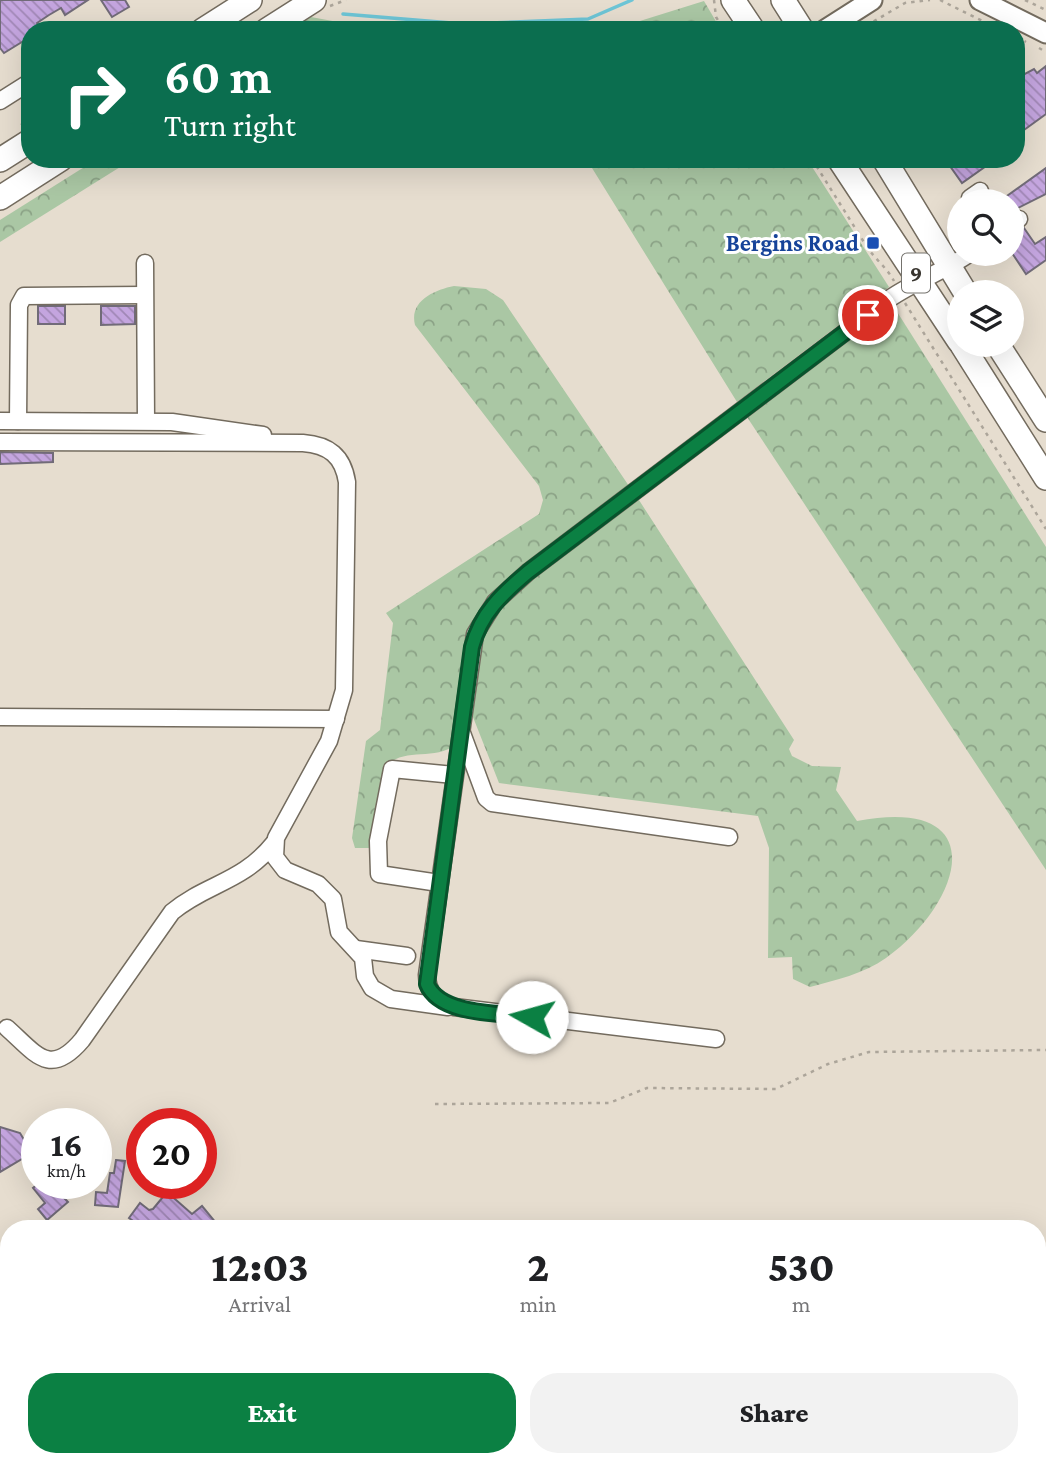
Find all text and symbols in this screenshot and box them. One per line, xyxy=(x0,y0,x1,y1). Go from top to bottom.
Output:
icon: right xyxy=(49,49,140,140)
text: 60 m xyxy=(164,49,271,104)
text: Turn right xyxy=(164,107,296,143)
map controls xyxy=(947,189,1024,357)
button: search xyxy=(947,189,1024,266)
place label: Bergins Road xyxy=(726,229,859,256)
marker: Bergins Road xyxy=(865,235,881,251)
road number: 9 xyxy=(902,254,930,292)
button: layers xyxy=(947,280,1024,357)
pin xyxy=(838,285,898,345)
icon: arrive xyxy=(849,296,887,334)
position arrow xyxy=(495,980,569,1054)
speed limit sign: 20 xyxy=(126,1108,217,1199)
text: 16 xyxy=(50,1125,83,1164)
text: km/h xyxy=(47,1161,86,1181)
text: 12:03 xyxy=(211,1243,308,1290)
text: 2 xyxy=(527,1243,549,1290)
text: 530 xyxy=(768,1243,835,1290)
text: Arrival xyxy=(229,1291,291,1317)
text: min xyxy=(520,1291,557,1317)
text: m xyxy=(792,1291,811,1317)
button: Exit xyxy=(28,1373,516,1453)
button: Share xyxy=(530,1373,1018,1453)

